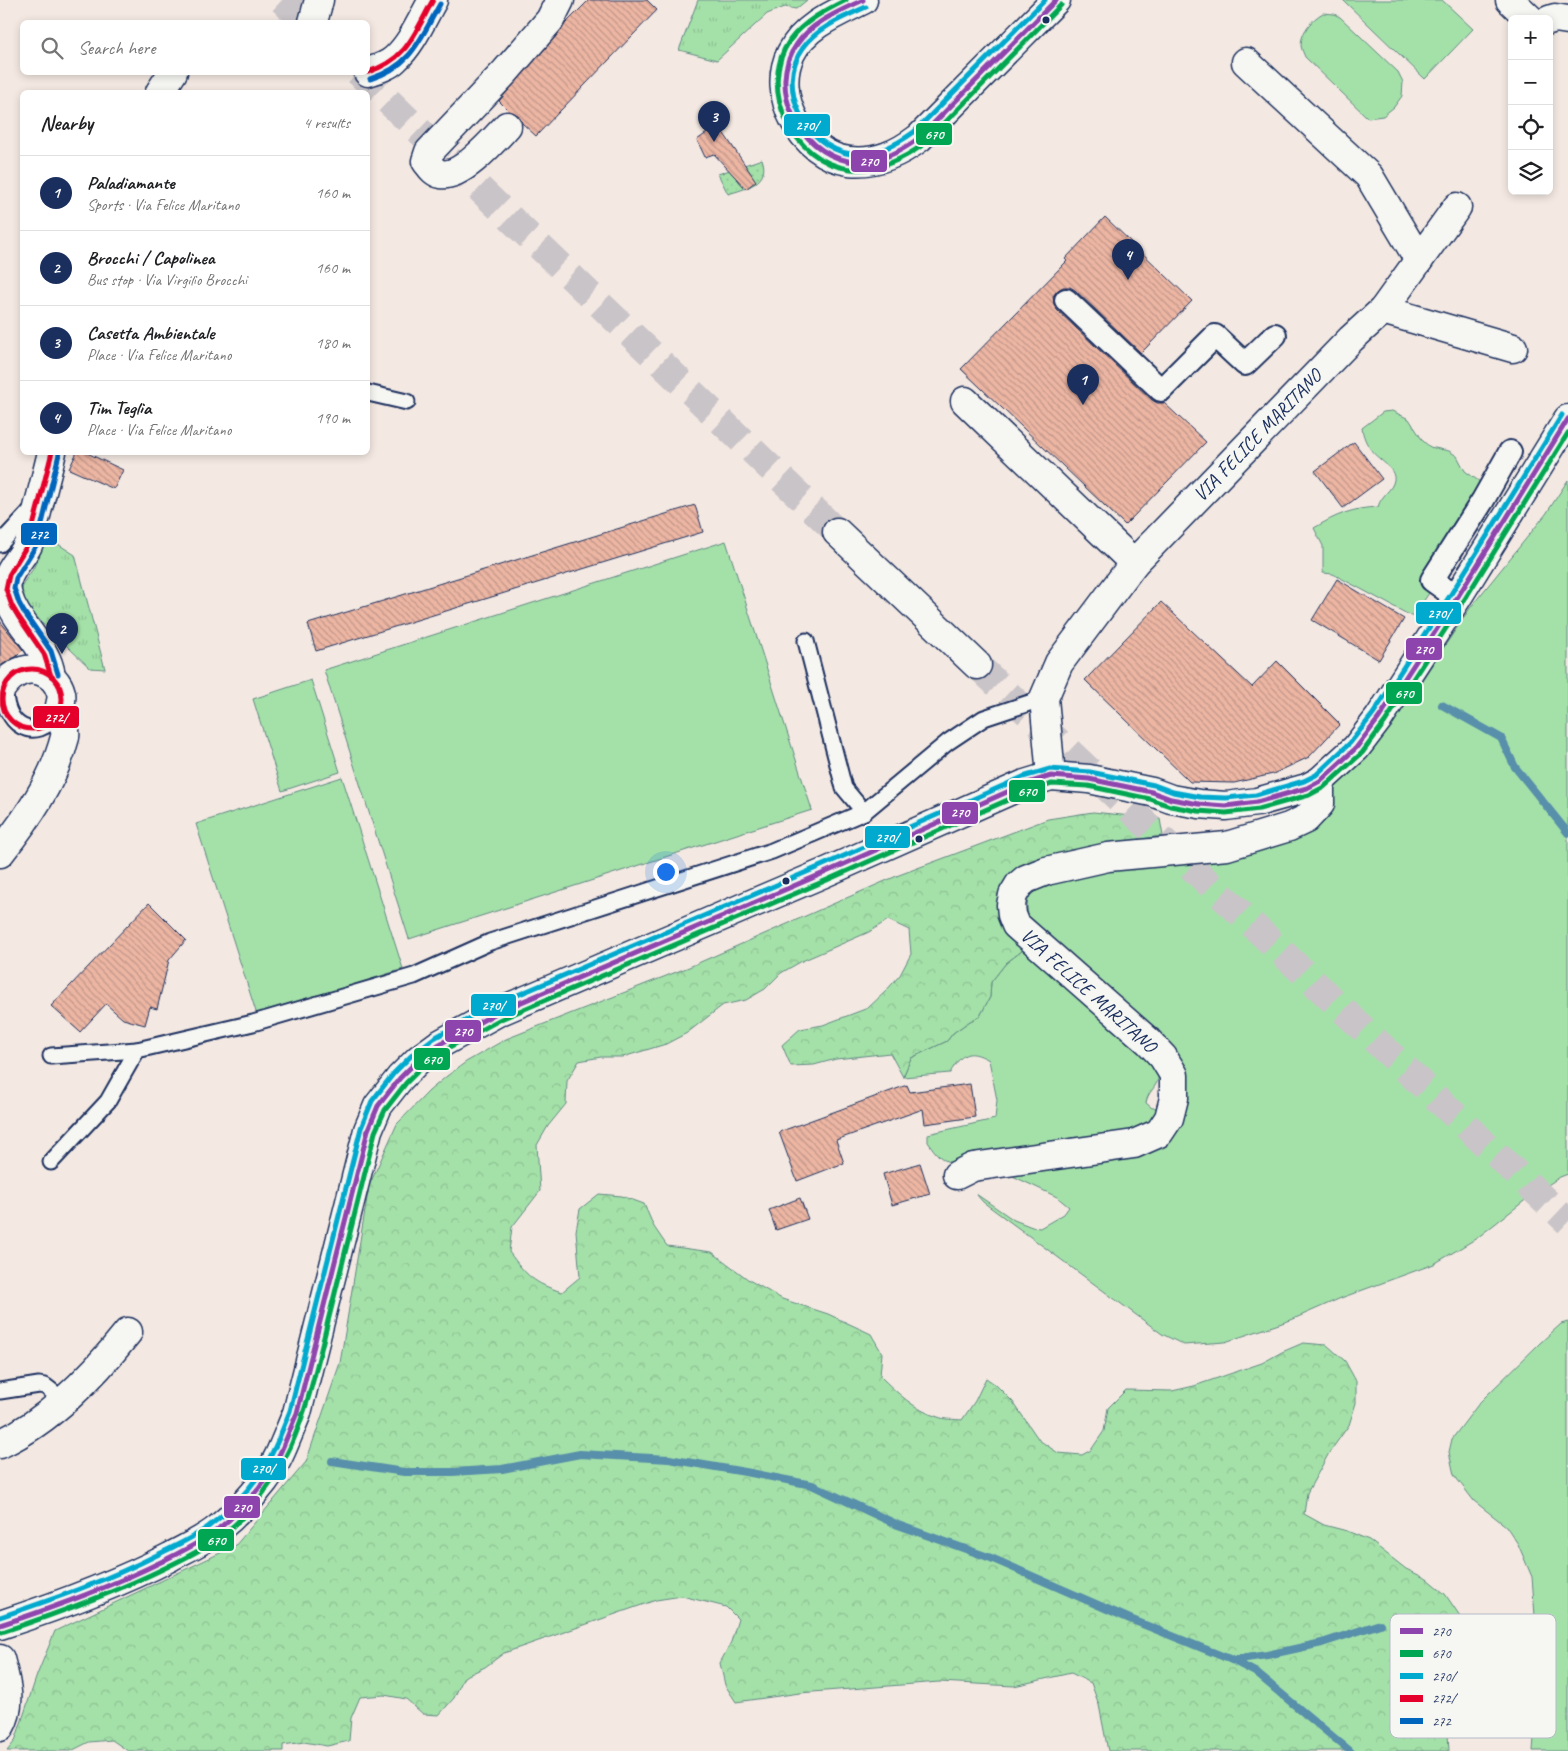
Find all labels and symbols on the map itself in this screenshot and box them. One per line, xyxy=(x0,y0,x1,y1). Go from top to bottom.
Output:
unlabelled marker xyxy=(1041,15,1051,25)
pin: 3 xyxy=(698,101,730,142)
line badge: 270/ xyxy=(783,113,831,137)
text: 270/ xyxy=(795,117,822,134)
line badge: 670 xyxy=(915,122,953,146)
text: 670 xyxy=(924,126,945,143)
line badge: 270 xyxy=(850,149,888,173)
text: 270 xyxy=(860,153,880,170)
pin: 4 xyxy=(1112,239,1144,280)
street label: VIA FELICE MARITANO xyxy=(1188,362,1328,507)
pin: 1 xyxy=(1067,364,1099,405)
line badge: 272 xyxy=(20,522,58,546)
text: 272 xyxy=(30,526,50,543)
line badge: 270/ xyxy=(1415,601,1462,625)
text: 270/ xyxy=(1427,605,1454,622)
pin: 2 xyxy=(46,613,78,654)
line badge: 270 xyxy=(1405,637,1443,661)
text: 270 xyxy=(1415,641,1435,658)
line badge: 670 xyxy=(1385,681,1423,705)
text: 670 xyxy=(1394,685,1415,702)
line badge: 272/ xyxy=(32,705,80,729)
text: 272/ xyxy=(44,709,71,726)
line badge: 670 xyxy=(1008,779,1046,803)
text: 670 xyxy=(1017,783,1038,800)
line badge: 270 xyxy=(941,801,979,825)
text: 270 xyxy=(951,804,971,821)
line badge: 270/ xyxy=(864,825,911,849)
text: 270/ xyxy=(875,829,902,846)
unlabelled marker xyxy=(914,834,924,844)
your location xyxy=(653,859,679,885)
unlabelled marker xyxy=(781,876,791,886)
street label: VIA FELICE MARITANO xyxy=(1016,923,1163,1059)
line badge: 270/ xyxy=(470,993,517,1017)
text: 270/ xyxy=(481,997,508,1014)
line badge: 270 xyxy=(444,1019,482,1043)
text: 270 xyxy=(454,1023,474,1040)
line badge: 670 xyxy=(413,1047,451,1071)
text: 670 xyxy=(422,1051,443,1068)
line badge: 270/ xyxy=(240,1457,287,1481)
text: 270/ xyxy=(251,1460,278,1477)
line badge: 270 xyxy=(223,1495,261,1519)
text: 270 xyxy=(233,1499,253,1516)
line badge: 670 xyxy=(197,1528,235,1552)
text: 670 xyxy=(206,1532,227,1549)
legend xyxy=(1390,1614,1556,1738)
text: 270 xyxy=(1432,1623,1453,1640)
text: 670 xyxy=(1432,1645,1453,1662)
text: 270/ xyxy=(1432,1668,1459,1685)
text: 272/ xyxy=(1432,1690,1459,1707)
text: 272 xyxy=(1432,1713,1453,1730)

